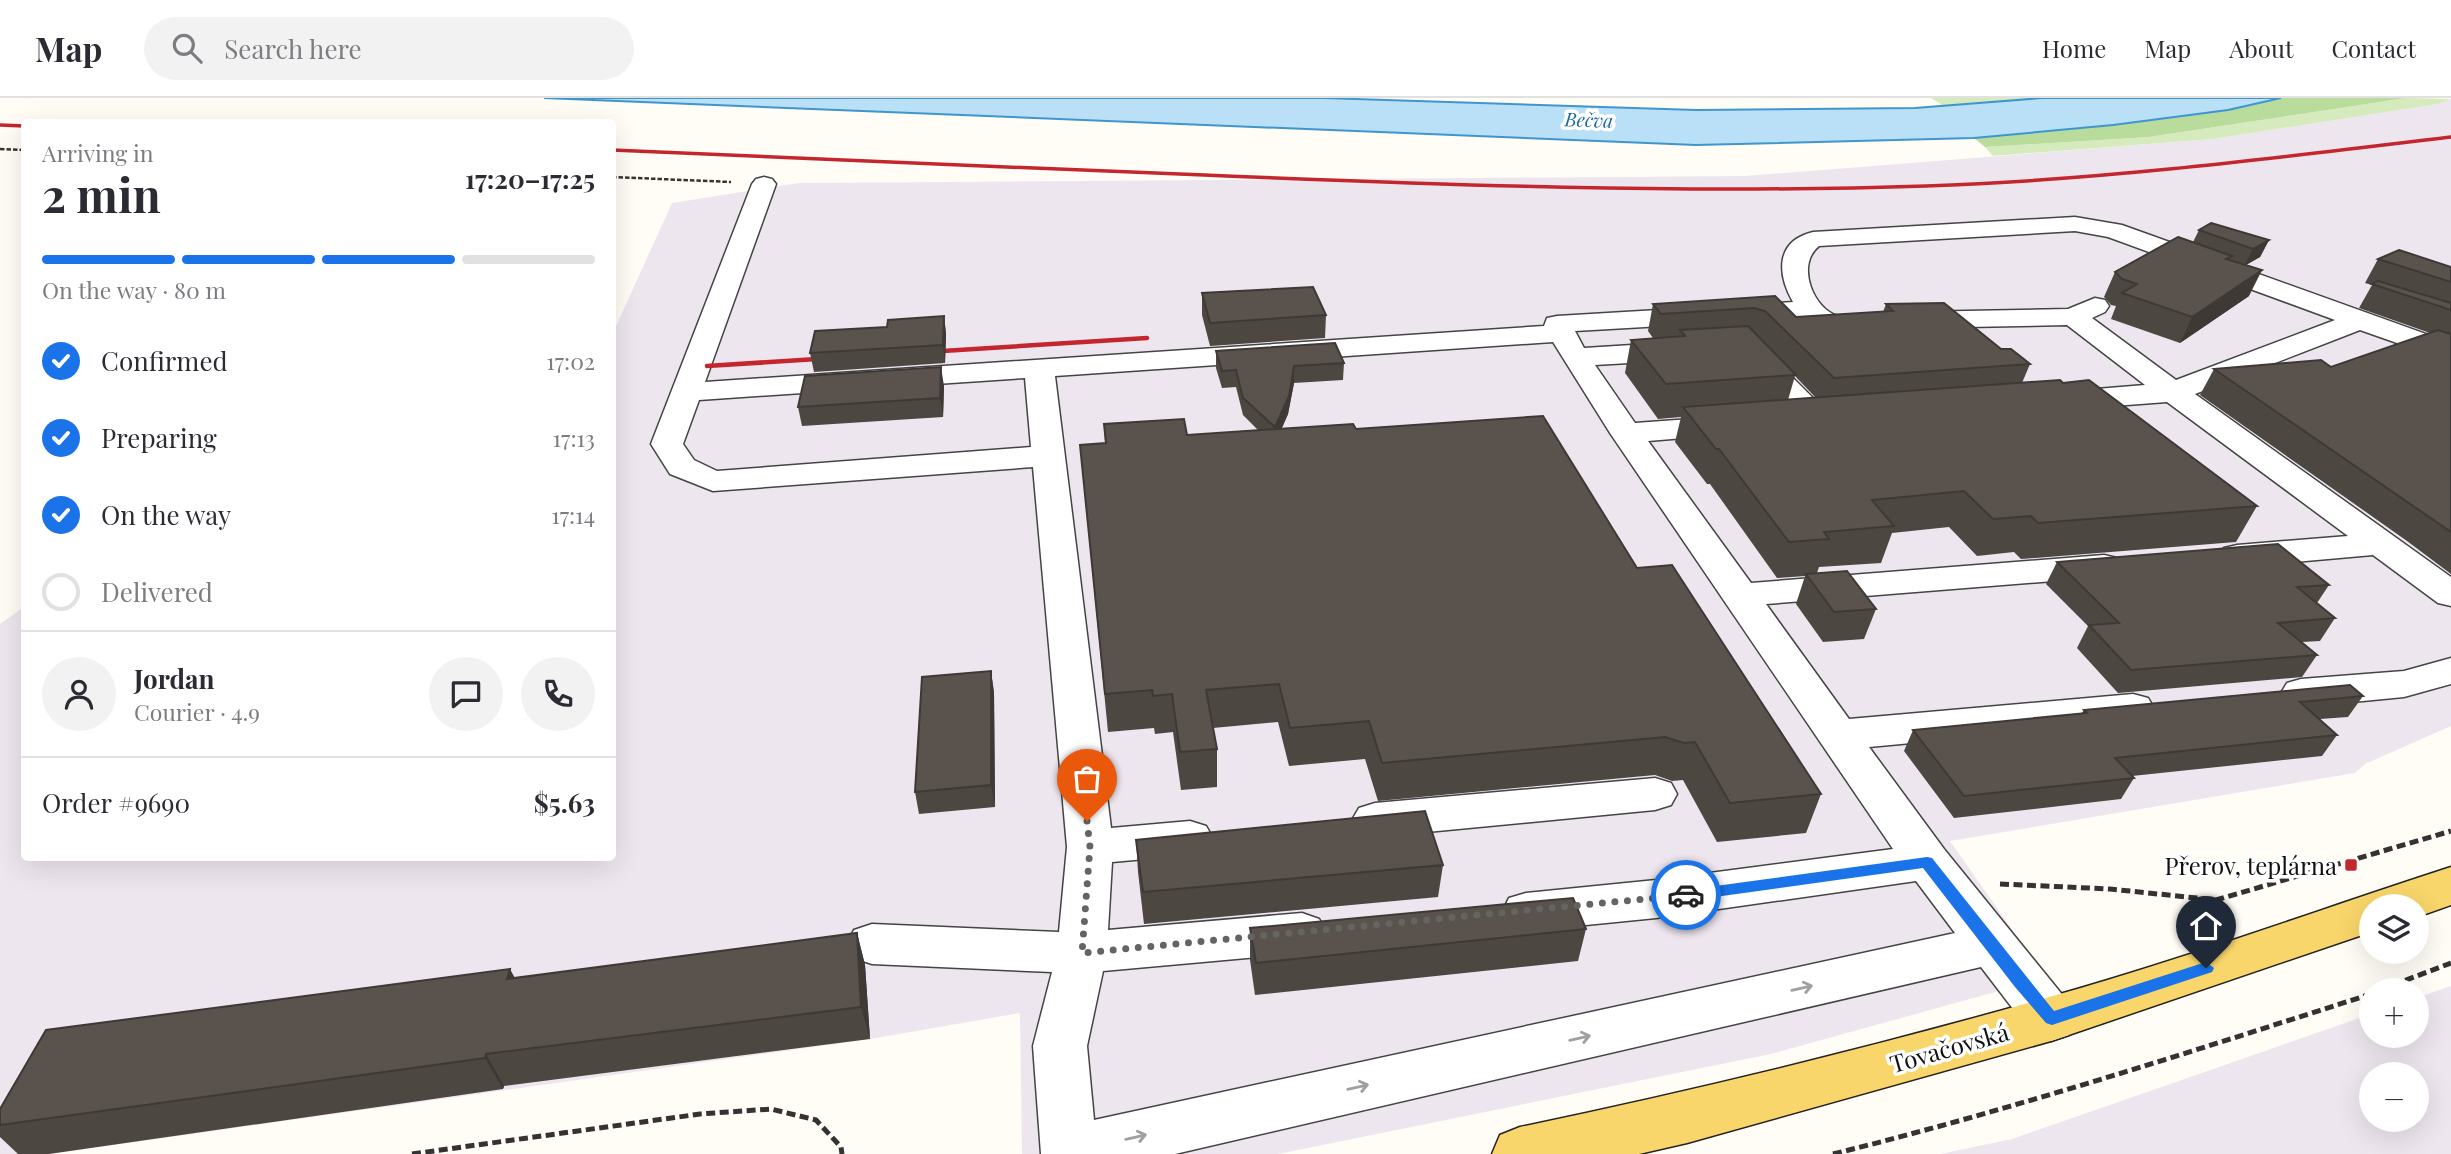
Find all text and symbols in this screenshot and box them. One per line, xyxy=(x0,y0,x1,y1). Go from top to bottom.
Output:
search box xyxy=(144,17,634,80)
text: Map xyxy=(35,26,102,70)
icon: search xyxy=(168,29,206,67)
text: Search here xyxy=(224,31,362,66)
text: Home xyxy=(2042,32,2106,64)
text: Map xyxy=(2144,32,2191,64)
text: About xyxy=(2229,32,2293,64)
text: Contact xyxy=(2331,32,2416,64)
water label: Bečva xyxy=(1563,105,1614,133)
text: Arriving in xyxy=(42,137,154,168)
text: 17:20–17:25 xyxy=(465,161,595,196)
text: 2 min xyxy=(42,163,161,225)
text: On the way · 80 m xyxy=(42,274,226,305)
icon: check xyxy=(42,342,80,380)
text: Confirmed xyxy=(101,343,228,378)
text: 17:02 xyxy=(546,345,595,376)
icon: check xyxy=(42,419,80,457)
text: Preparing xyxy=(101,420,217,455)
text: 17:13 xyxy=(553,422,595,453)
icon: check xyxy=(42,496,80,534)
text: On the way xyxy=(101,497,231,532)
text: 17:14 xyxy=(551,499,595,530)
text: Delivered xyxy=(101,574,213,609)
button: person xyxy=(42,657,116,731)
button: chat xyxy=(429,657,503,731)
button: phone xyxy=(521,657,595,731)
text: Jordan xyxy=(134,661,214,696)
text: Courier · 4.9 xyxy=(134,696,260,727)
pin xyxy=(1057,749,1117,821)
icon: bag xyxy=(1068,760,1106,798)
text: Order #9690 xyxy=(42,785,190,820)
text: $5.63 xyxy=(534,785,595,820)
place label: Přerov, teplárna xyxy=(2164,849,2337,881)
marker: Přerov, teplárna xyxy=(2343,857,2359,873)
courier xyxy=(1651,860,1721,930)
icon: car xyxy=(1667,876,1705,914)
map controls xyxy=(2359,894,2429,1132)
button: layers xyxy=(2359,894,2429,964)
pin xyxy=(2176,896,2236,968)
icon: home xyxy=(2187,907,2225,945)
button: + xyxy=(2359,978,2429,1048)
one-way arrow xyxy=(1790,980,1813,994)
street label: Tovačovská xyxy=(1886,1015,2012,1079)
one-way arrow xyxy=(1568,1030,1591,1044)
button: − xyxy=(2359,1062,2429,1132)
one-way arrow xyxy=(1346,1080,1369,1094)
one-way arrow xyxy=(1124,1130,1147,1143)

